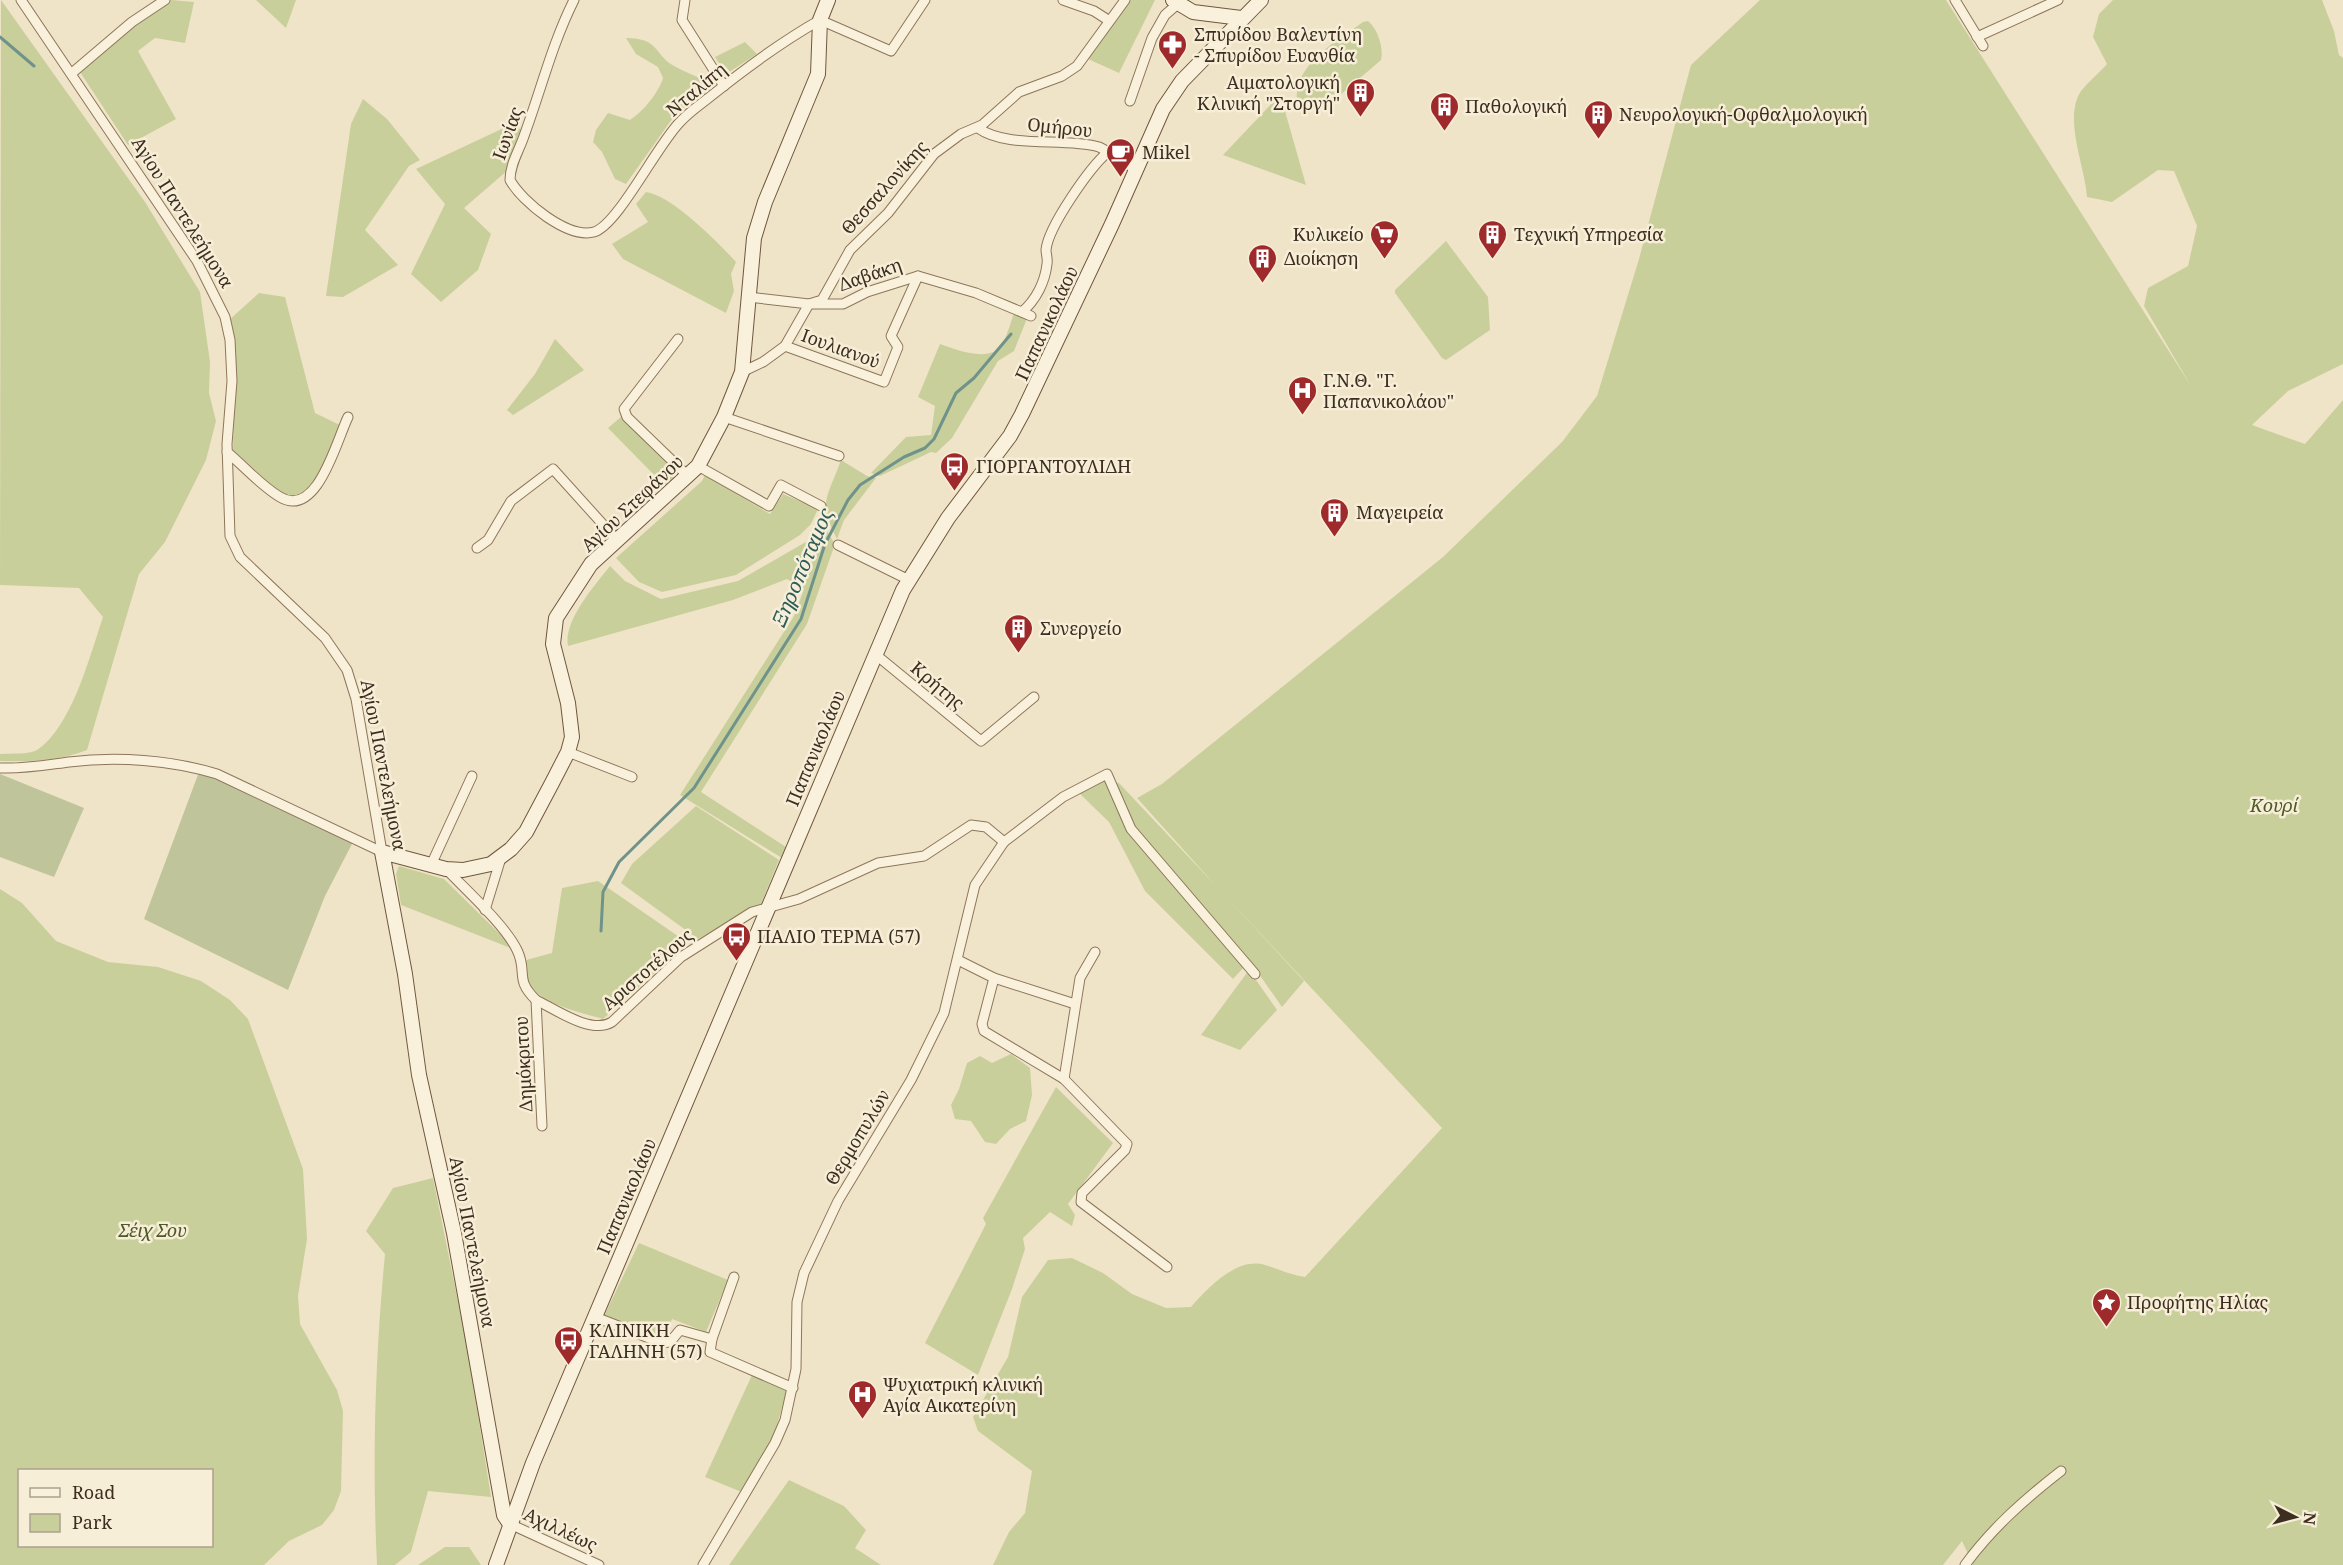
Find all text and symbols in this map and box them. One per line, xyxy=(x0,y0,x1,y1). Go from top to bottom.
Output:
place label: Σπυρίδου Βαλεντίνη - Σπυρίδου Ευανθία xyxy=(1194,22,1362,67)
pharmacy icon: Σπυρίδου Βαλεντίνη - Σπυρίδου Ευανθία xyxy=(1157,28,1189,70)
street label: Νταλίπη xyxy=(661,57,731,121)
place label: Αιματολογική Κλινική "Στοργή" xyxy=(1197,70,1340,115)
building icon: Αιματολογική Κλινική "Στοργή" xyxy=(1345,76,1377,118)
building icon: Παθολογική xyxy=(1428,90,1460,132)
place label: Παθολογική xyxy=(1465,94,1567,118)
building icon: Νευρολογική-Οφθαλμολογική xyxy=(1582,98,1614,140)
place label: Νευρολογική-Οφθαλμολογική xyxy=(1619,102,1868,126)
street label: Ιωνίας xyxy=(486,103,528,163)
street label: Ομήρου xyxy=(1026,112,1094,142)
street label: Αγίου Παντελεήμονα xyxy=(127,132,239,292)
street label: Θεσσαλονίκης xyxy=(835,135,933,239)
cafe icon: Mikel xyxy=(1105,136,1137,178)
place label: Mikel xyxy=(1142,140,1190,164)
supermarket icon: Κυλικείο xyxy=(1369,218,1401,260)
building icon: Τεχνική Υπηρεσία xyxy=(1477,218,1509,260)
place label: Κυλικείο xyxy=(1293,222,1364,246)
place label: Τεχνική Υπηρεσία xyxy=(1514,222,1664,246)
building icon: Διοίκηση xyxy=(1247,242,1279,284)
place label: Διοίκηση xyxy=(1284,246,1358,270)
street label: Δαβάκη xyxy=(835,252,905,296)
street label: Παπανικολάου xyxy=(1009,262,1083,384)
street label: Ιουλιανού xyxy=(798,323,884,373)
place label: Γ.Ν.Θ. "Γ. Παπανικολάου" xyxy=(1323,368,1454,413)
hospital icon: Γ.Ν.Θ. "Γ. Παπανικολάου" xyxy=(1286,374,1318,416)
street label: Αγίου Στεφάνου xyxy=(576,449,688,557)
bus stop icon: ΓΙΟΡΓΑΝΤΟΥΛΙΔΗ xyxy=(939,450,971,492)
place label: ΓΙΟΡΓΑΝΤΟΥΛΙΔΗ xyxy=(976,454,1131,478)
building icon: Μαγειρεία xyxy=(1319,496,1351,538)
place label: Μαγειρεία xyxy=(1356,500,1444,524)
water label: Ξηροπόταμος xyxy=(765,503,839,631)
building icon: Συνεργείο xyxy=(1003,612,1035,654)
place label: Συνεργείο xyxy=(1040,616,1122,640)
street label: Κρήτης xyxy=(906,655,970,715)
street label: Αγίου Παντελεήμονα xyxy=(356,677,412,853)
street label: Παπανικολάου xyxy=(780,686,850,810)
park label: Κουρί xyxy=(2249,793,2299,817)
bus stop icon: ΠΑΛΙΟ ΤΕΡΜΑ (57) xyxy=(720,920,752,962)
street label: Αριστοτέλους xyxy=(596,922,698,1015)
place label: ΠΑΛΙΟ ΤΕΡΜΑ (57) xyxy=(757,924,921,948)
street label: Δημόκριτου xyxy=(509,1016,537,1112)
street label: Θερμοπυλών xyxy=(819,1085,895,1189)
street label: Παπανικολάου xyxy=(591,1134,661,1258)
street label: Αγίου Παντελεήμονα xyxy=(445,1154,501,1330)
park label: Σέιχ Σου xyxy=(117,1218,187,1242)
place icon: Προφήτης Ηλίας xyxy=(2090,1286,2122,1328)
place label: Προφήτης Ηλίας xyxy=(2127,1290,2269,1314)
place label: ΚΛΙΝΙΚΗ ΓΑΛΗΝΗ (57) xyxy=(589,1318,702,1363)
bus stop icon: ΚΛΙΝΙΚΗ ΓΑΛΗΝΗ (57) xyxy=(552,1324,584,1366)
place label: Ψυχιατρική κλινική Αγία Αικατερίνη xyxy=(883,1372,1043,1417)
hospital icon: Ψυχιατρική κλινική Αγία Αικατερίνη xyxy=(846,1378,878,1420)
legend xyxy=(18,1469,213,1547)
text: Road xyxy=(72,1480,115,1504)
north arrow xyxy=(2265,1487,2325,1547)
street label: Αχιλλέως xyxy=(520,1501,602,1557)
text: Park xyxy=(72,1510,112,1534)
text: N xyxy=(2298,1511,2322,1526)

